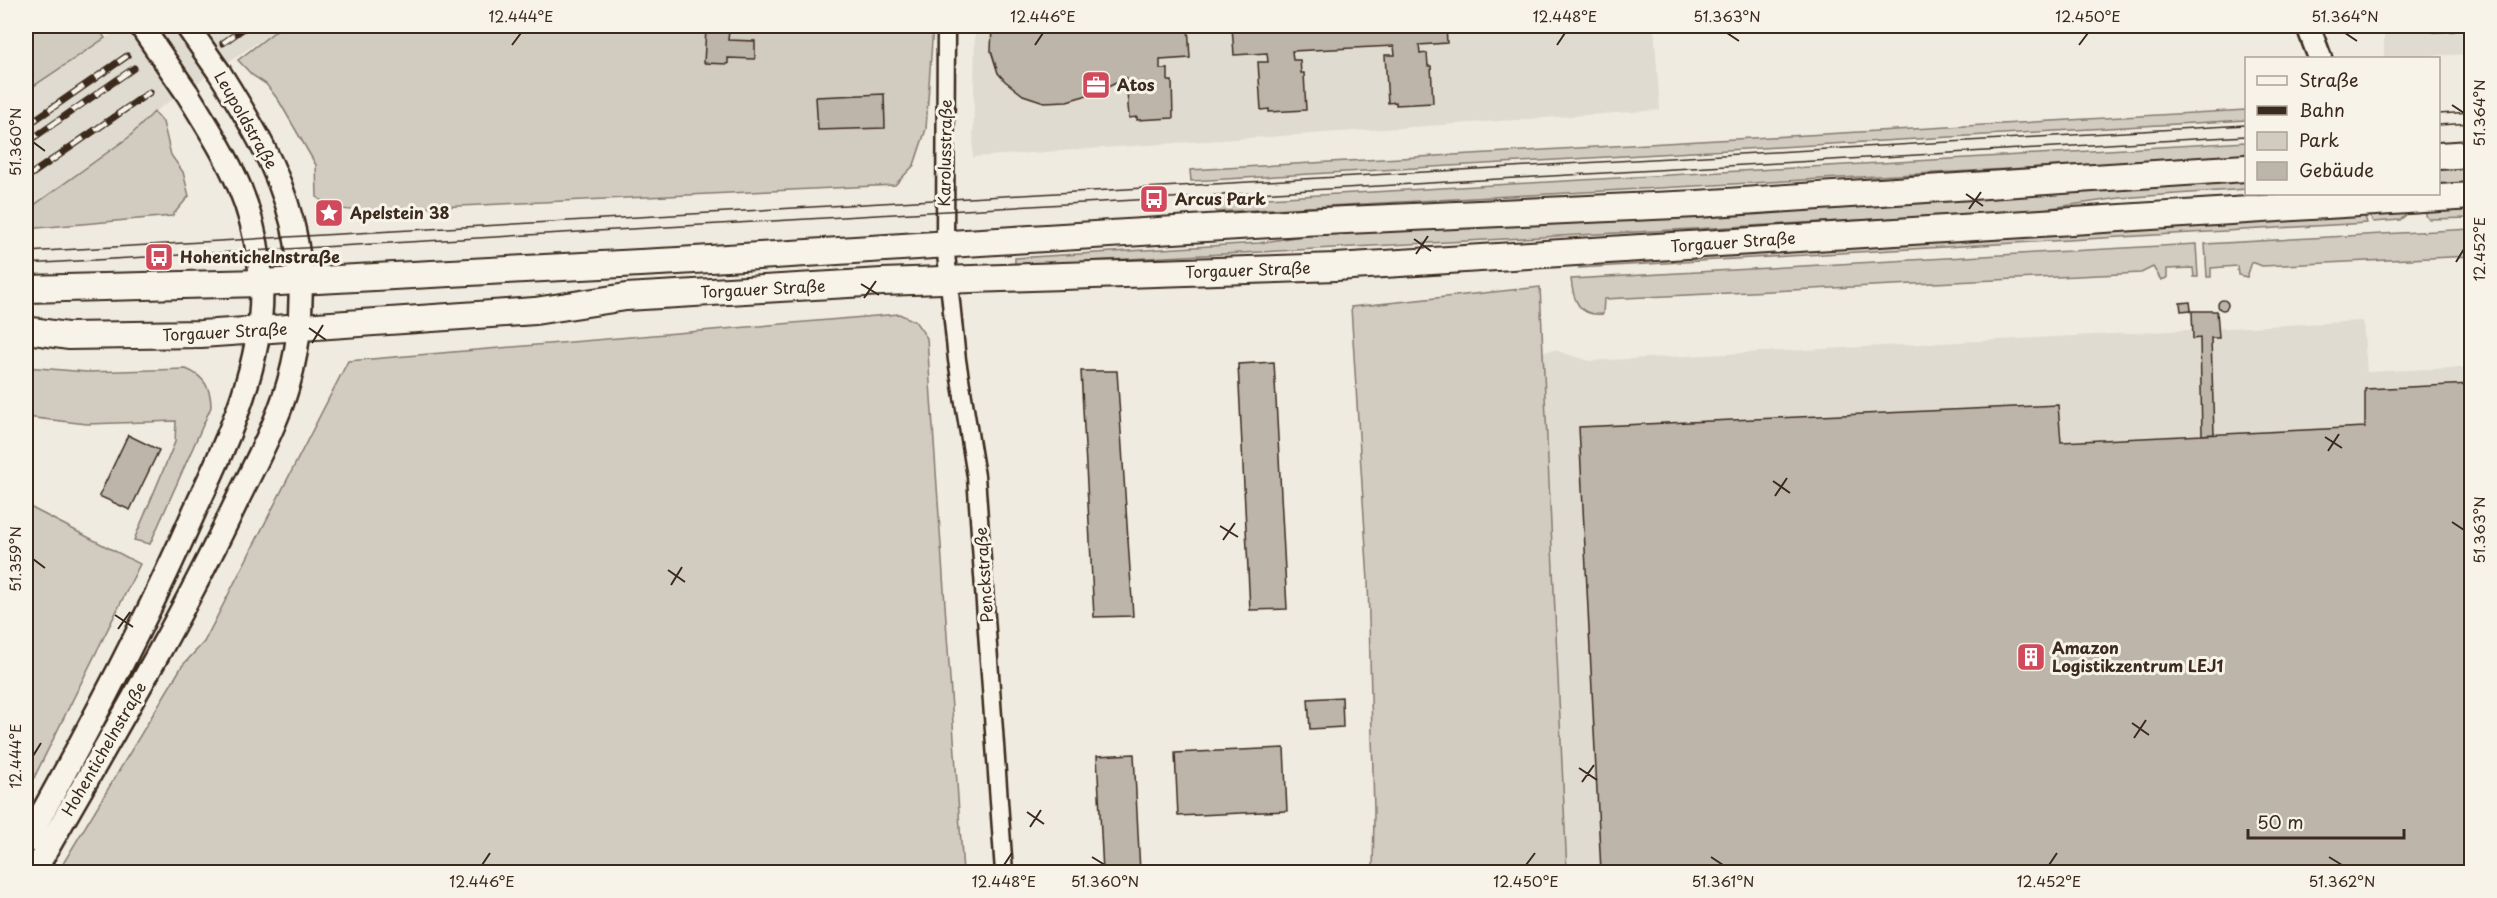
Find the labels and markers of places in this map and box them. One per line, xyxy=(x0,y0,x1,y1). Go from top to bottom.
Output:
office icon: Atos xyxy=(1080,69,1112,101)
place label: Atos xyxy=(1117,72,1155,96)
bus stop icon: Arcus Park xyxy=(1138,183,1170,215)
place label: Arcus Park xyxy=(1175,186,1266,210)
place icon: Apelstein 38 xyxy=(313,197,345,229)
place label: Apelstein 38 xyxy=(349,200,449,224)
bus stop icon: Hohentichelnstraße xyxy=(143,241,175,273)
place label: Hohentichelnstraße xyxy=(180,244,340,268)
place label: Amazon Logistikzentrum LEJ1 xyxy=(2052,635,2224,677)
building icon: Amazon Logistikzentrum LEJ1 xyxy=(2015,641,2047,673)

